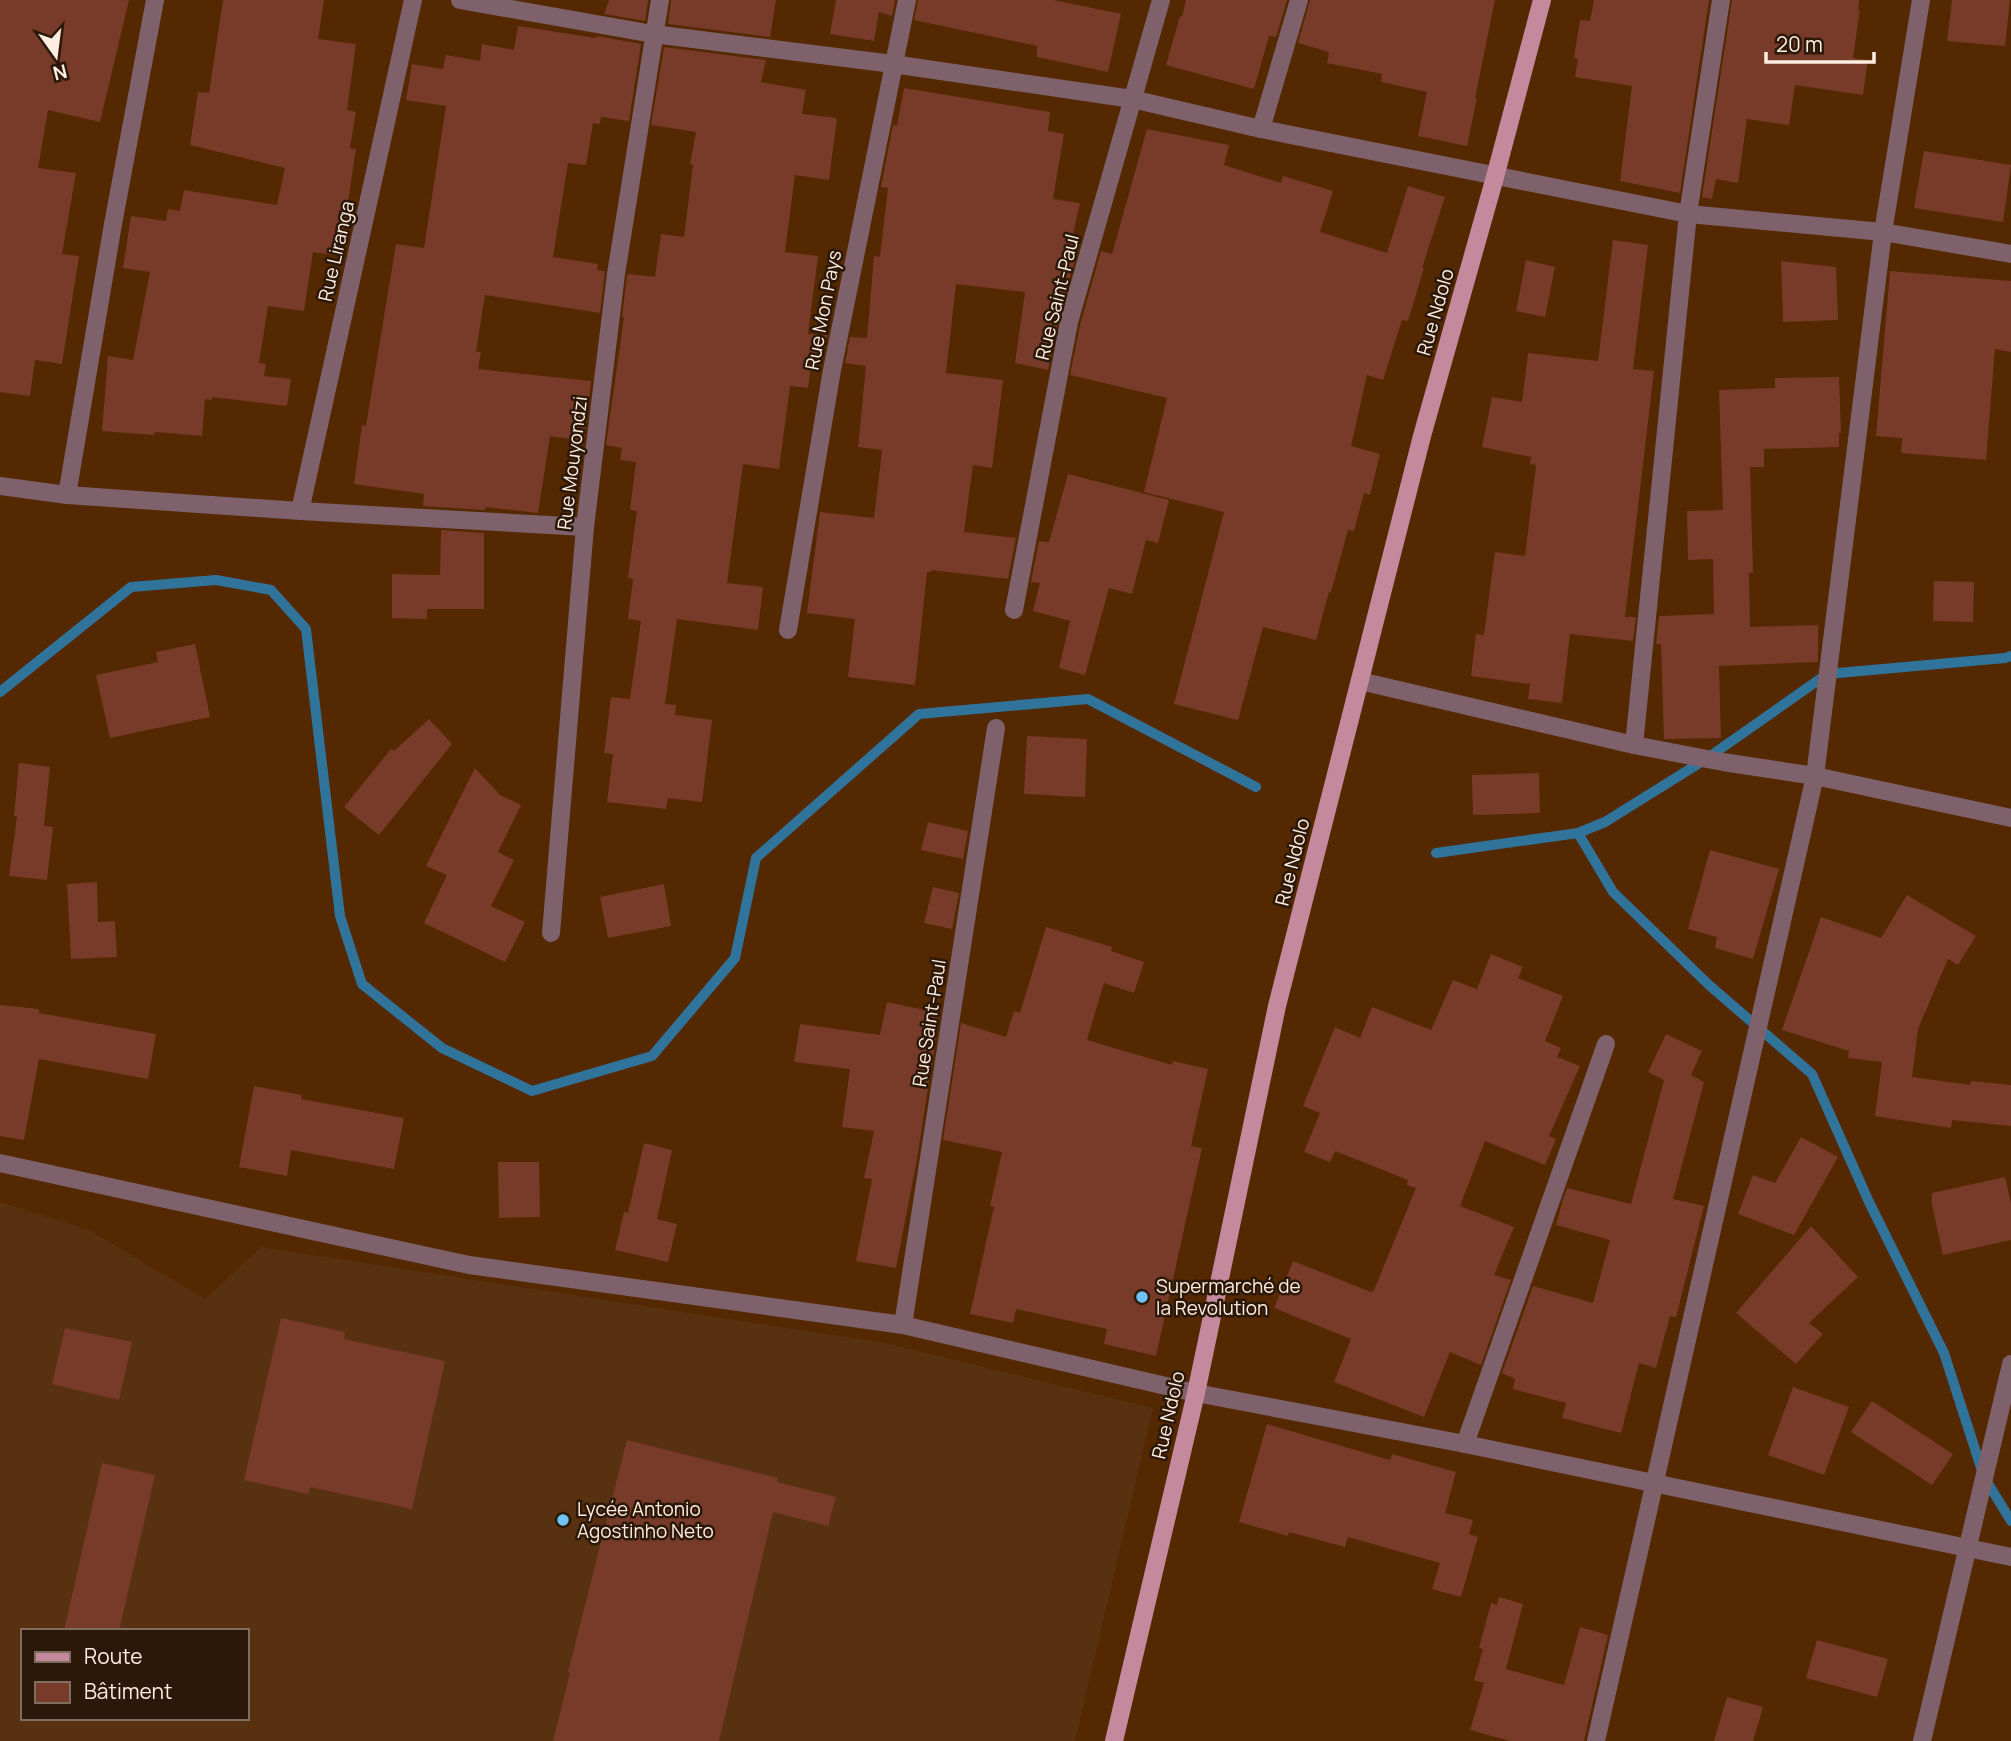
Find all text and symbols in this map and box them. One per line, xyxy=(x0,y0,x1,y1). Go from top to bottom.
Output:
north arrow xyxy=(21,21,91,91)
scale bar xyxy=(1766,21,1874,65)
text: 20 m xyxy=(1776,30,1823,58)
text: N xyxy=(50,58,70,87)
street label: Rue Liranga xyxy=(312,198,360,304)
street label: Rue Saint-Paul xyxy=(1029,231,1085,363)
street label: Rue Mon Pays xyxy=(799,248,847,372)
street label: Rue Ndolo xyxy=(1410,265,1460,359)
street label: Rue Mouyondzi xyxy=(551,395,593,531)
street label: Rue Ndolo xyxy=(1269,816,1315,908)
street label: Rue Saint-Paul xyxy=(906,957,952,1089)
place label: Supermarché de la Revolution xyxy=(1156,1273,1301,1321)
marker: Supermarché de la Revolution xyxy=(1134,1289,1150,1305)
street label: Rue Ndolo xyxy=(1145,1369,1191,1461)
place label: Lycée Antonio Agostinho Neto xyxy=(577,1496,714,1544)
marker: Lycée Antonio Agostinho Neto xyxy=(555,1512,571,1528)
legend xyxy=(21,1629,248,1720)
text: Route xyxy=(84,1642,142,1670)
text: Bâtiment xyxy=(84,1677,172,1705)

